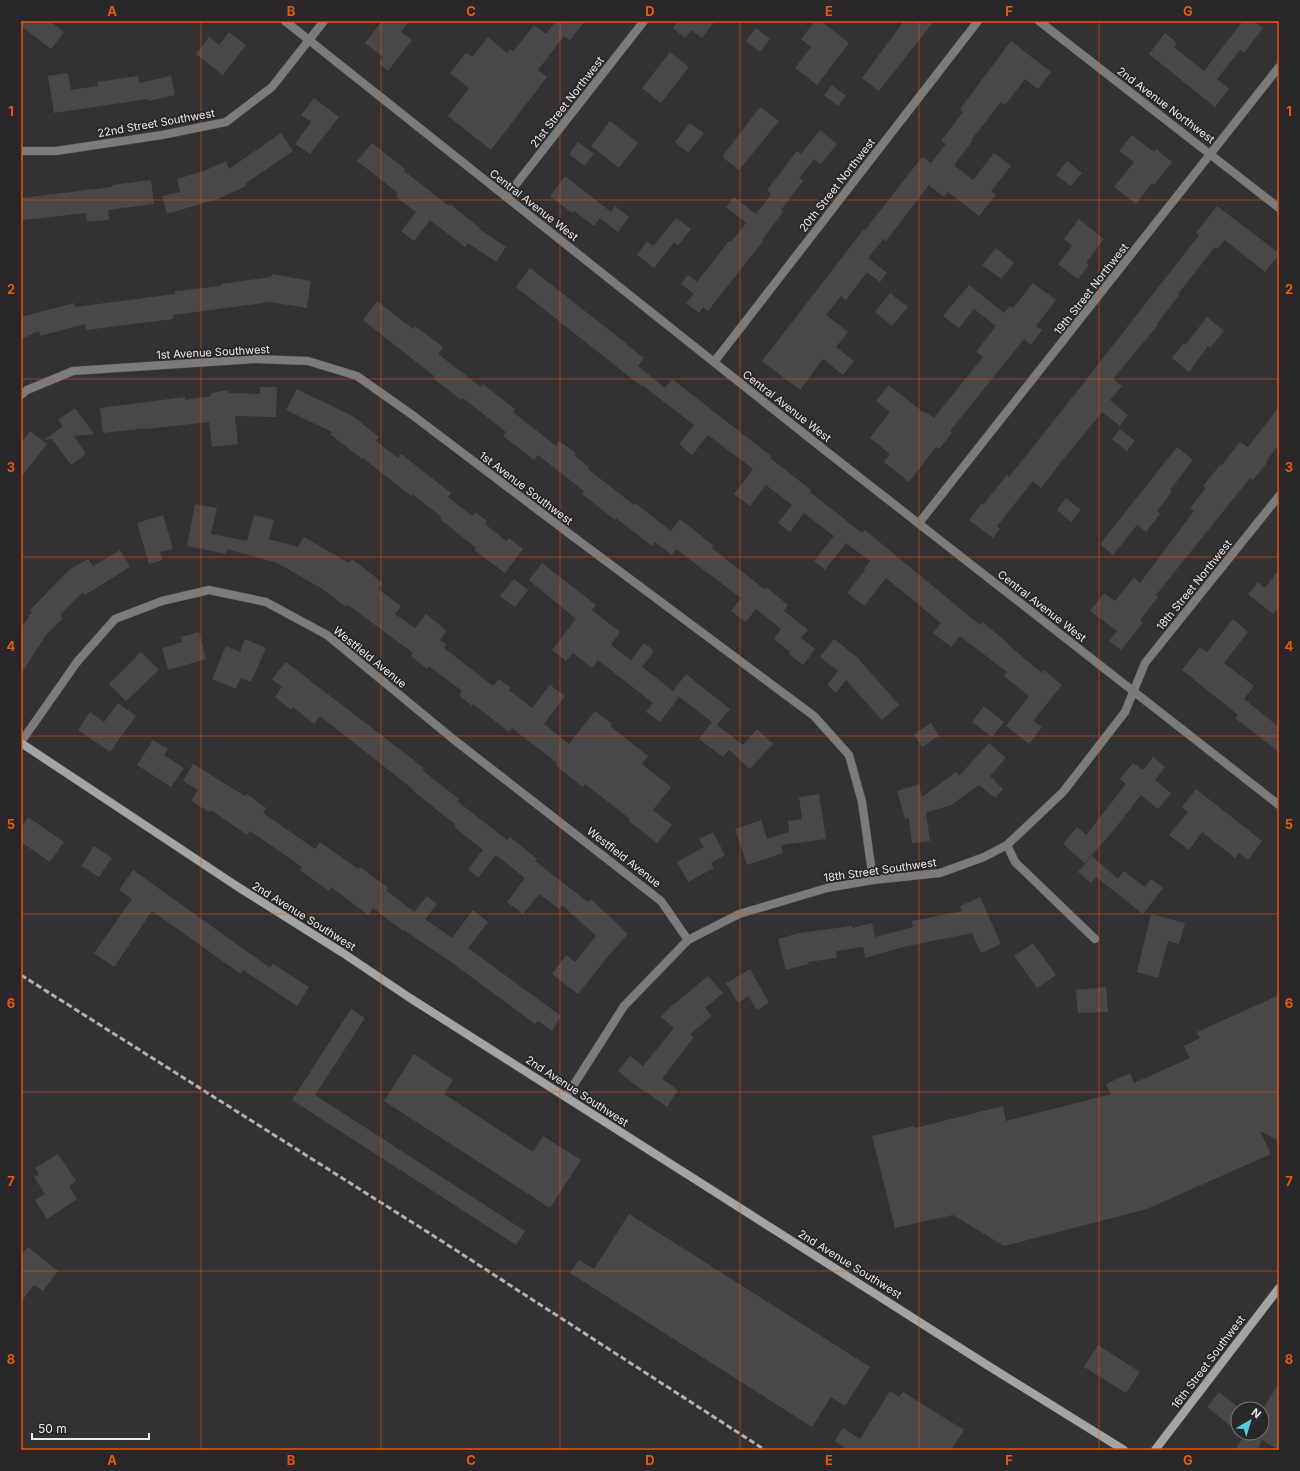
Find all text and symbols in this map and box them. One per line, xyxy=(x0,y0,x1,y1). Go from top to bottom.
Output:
text: A xyxy=(107,3,117,19)
text: B xyxy=(287,3,296,19)
text: C xyxy=(466,3,476,19)
text: D xyxy=(645,3,655,19)
text: E xyxy=(825,3,833,19)
text: F xyxy=(1005,3,1013,19)
text: G xyxy=(1183,3,1193,19)
street label: 21st Street Northwest xyxy=(527,53,607,150)
street label: 2nd Avenue Northwest xyxy=(1114,64,1218,147)
text: 1 xyxy=(8,103,14,119)
text: 1 xyxy=(1286,103,1292,119)
street label: 22nd Street Southwest xyxy=(96,106,216,140)
street label: 20th Street Northwest xyxy=(796,135,878,235)
street label: Central Avenue West xyxy=(487,166,581,244)
street label: 19th Street Northwest xyxy=(1051,240,1131,338)
text: 2 xyxy=(7,281,15,297)
text: 2 xyxy=(1285,281,1293,297)
street label: 1st Avenue Southwest xyxy=(156,342,270,362)
street label: Central Avenue West xyxy=(740,367,834,445)
street label: 1st Avenue Southwest xyxy=(476,448,576,528)
text: 3 xyxy=(7,459,15,475)
text: 3 xyxy=(1285,459,1293,475)
street label: 18th Street Northwest xyxy=(1153,537,1235,633)
street label: Central Avenue West xyxy=(995,567,1089,645)
street label: Westfield Avenue xyxy=(331,623,409,691)
text: 4 xyxy=(7,638,16,654)
text: 4 xyxy=(1285,638,1294,654)
text: 5 xyxy=(7,816,15,832)
text: 5 xyxy=(1285,816,1293,832)
street label: Westfield Avenue xyxy=(584,824,664,890)
street label: 18th Street Southwest xyxy=(823,855,938,885)
street label: 2nd Avenue Southwest xyxy=(250,878,359,954)
text: 6 xyxy=(7,995,15,1011)
text: 6 xyxy=(1285,995,1293,1011)
street label: 2nd Avenue Southwest xyxy=(523,1053,631,1130)
text: 7 xyxy=(7,1173,15,1189)
text: 7 xyxy=(1285,1173,1293,1189)
street label: 2nd Avenue Southwest xyxy=(796,1226,905,1302)
street label: 16th Street Southwest xyxy=(1168,1312,1248,1412)
text: 8 xyxy=(7,1351,15,1367)
text: 8 xyxy=(1285,1351,1293,1367)
north arrow xyxy=(1230,1401,1270,1441)
text: N xyxy=(1249,1405,1264,1421)
scale bar xyxy=(32,1415,149,1441)
text: 50 m xyxy=(38,1421,67,1436)
text: A xyxy=(107,1452,117,1468)
text: B xyxy=(287,1452,296,1468)
text: C xyxy=(466,1452,476,1468)
text: D xyxy=(645,1452,655,1468)
text: E xyxy=(825,1452,833,1468)
text: F xyxy=(1005,1452,1013,1468)
text: G xyxy=(1183,1452,1193,1468)

